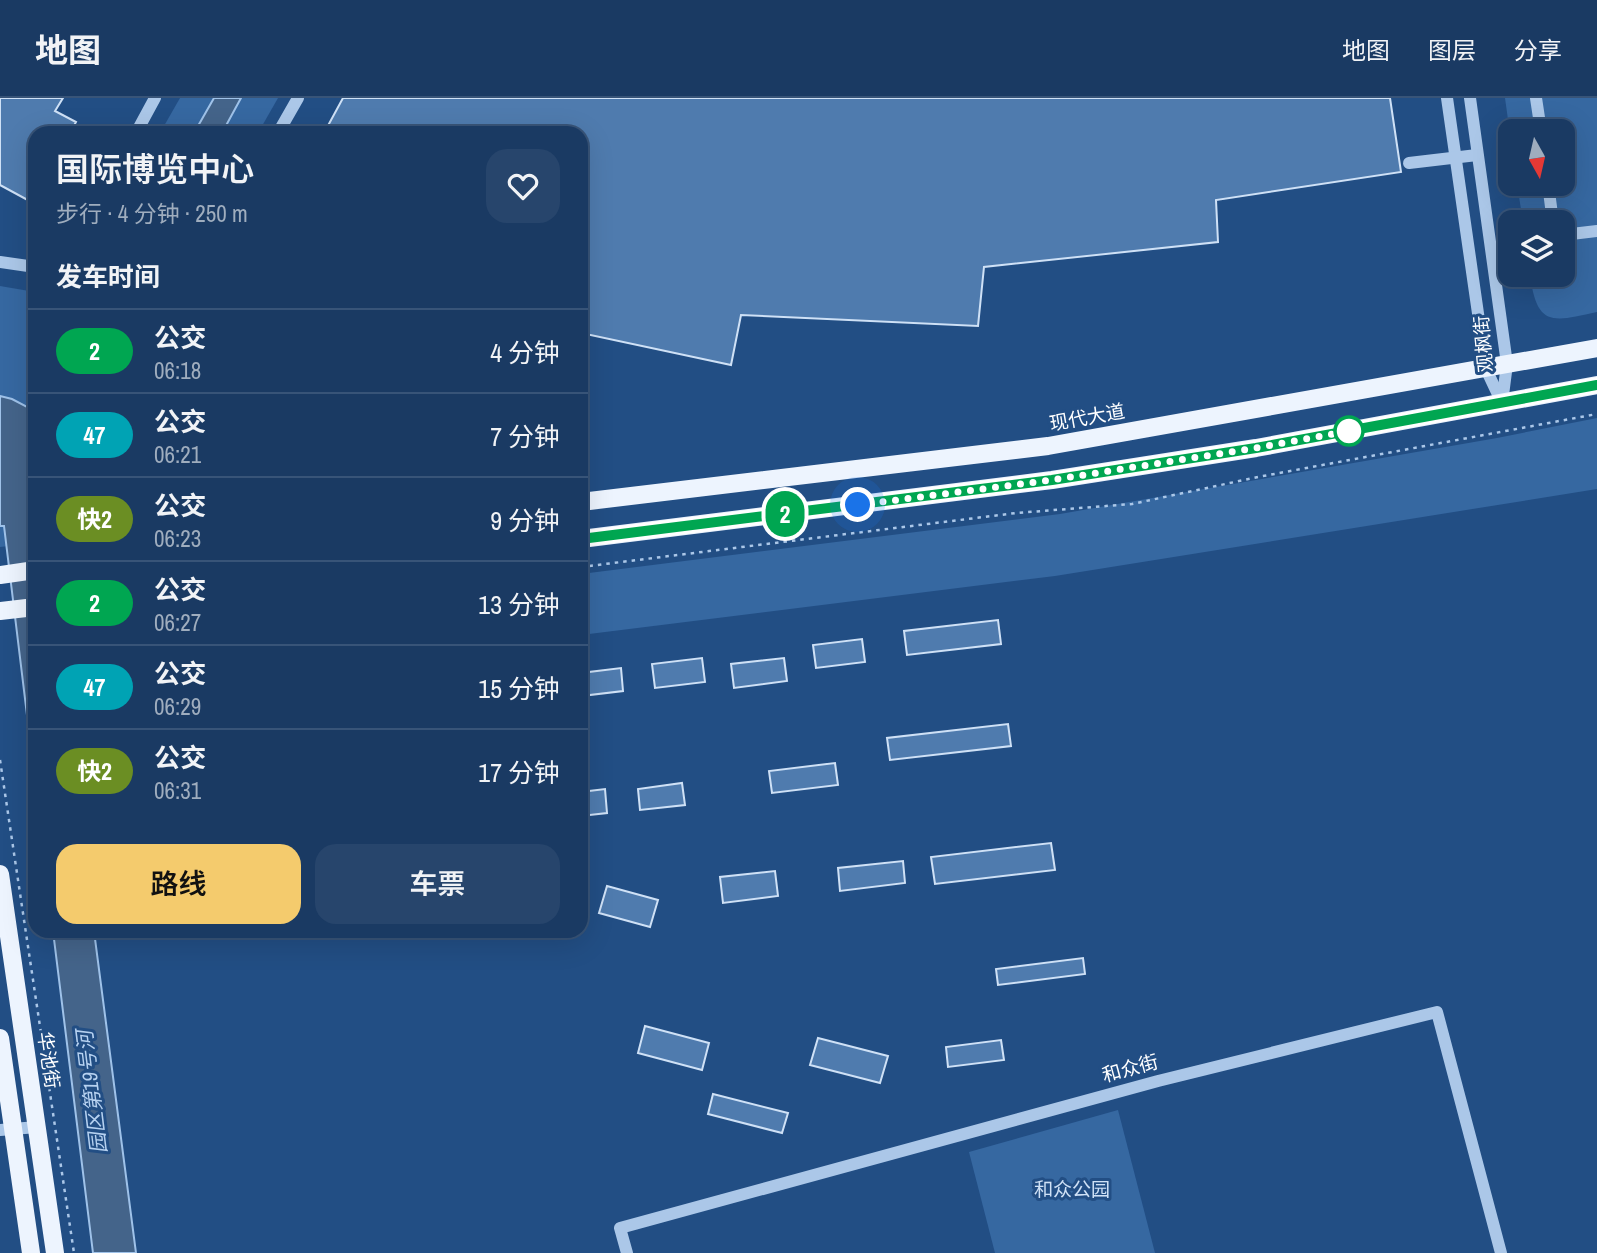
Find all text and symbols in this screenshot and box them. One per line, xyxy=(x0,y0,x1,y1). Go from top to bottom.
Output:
text: 地图 xyxy=(35,28,101,72)
text: 地图 xyxy=(1342,34,1390,66)
text: 图层 xyxy=(1428,34,1476,66)
text: 分享 xyxy=(1514,34,1562,66)
north arrow xyxy=(1498,119,1575,196)
map controls xyxy=(1498,119,1575,287)
text: 国际博览中心 xyxy=(56,147,254,191)
button: heart xyxy=(486,149,560,223)
text: 步行 · 4 分钟 · 250 m xyxy=(56,198,248,229)
button: layers xyxy=(1498,210,1575,287)
text: 发车时间 xyxy=(56,259,160,294)
street label: 观枫街 xyxy=(1468,314,1498,374)
text: 公交 xyxy=(154,320,206,355)
text: 2 xyxy=(89,335,100,367)
text: 4 分钟 xyxy=(490,335,560,370)
text: 06:18 xyxy=(154,355,201,386)
street label: 现代大道 xyxy=(1047,398,1127,436)
text: 公交 xyxy=(154,404,206,439)
unlabelled marker xyxy=(1334,416,1364,446)
text: 47 xyxy=(84,419,105,451)
text: 7 分钟 xyxy=(490,419,560,454)
text: 06:21 xyxy=(154,439,201,470)
your location xyxy=(840,487,875,522)
text: 公交 xyxy=(154,488,206,523)
line badge: 2 xyxy=(762,491,808,537)
text: 2 xyxy=(780,498,790,530)
text: 快2 xyxy=(77,503,112,535)
text: 9 分钟 xyxy=(490,503,560,538)
text: 06:23 xyxy=(154,523,201,554)
text: 公交 xyxy=(154,572,206,607)
text: 2 xyxy=(89,587,100,619)
text: 13 分钟 xyxy=(478,587,560,622)
text: 06:27 xyxy=(154,607,201,638)
text: 公交 xyxy=(154,656,206,691)
text: 47 xyxy=(84,671,105,703)
text: 15 分钟 xyxy=(478,671,560,706)
text: 06:29 xyxy=(154,691,201,722)
text: 公交 xyxy=(154,740,206,775)
text: 快2 xyxy=(77,755,112,787)
text: 17 分钟 xyxy=(478,755,560,790)
text: 06:31 xyxy=(154,775,201,806)
button: 路线 xyxy=(56,844,301,924)
button: 车票 xyxy=(315,844,560,924)
water label: 园区第19号河 xyxy=(69,1025,113,1155)
street label: 华池街 xyxy=(32,1030,66,1090)
street label: 和众街 xyxy=(1099,1048,1161,1088)
park label: 和众公园 xyxy=(1034,1176,1110,1202)

